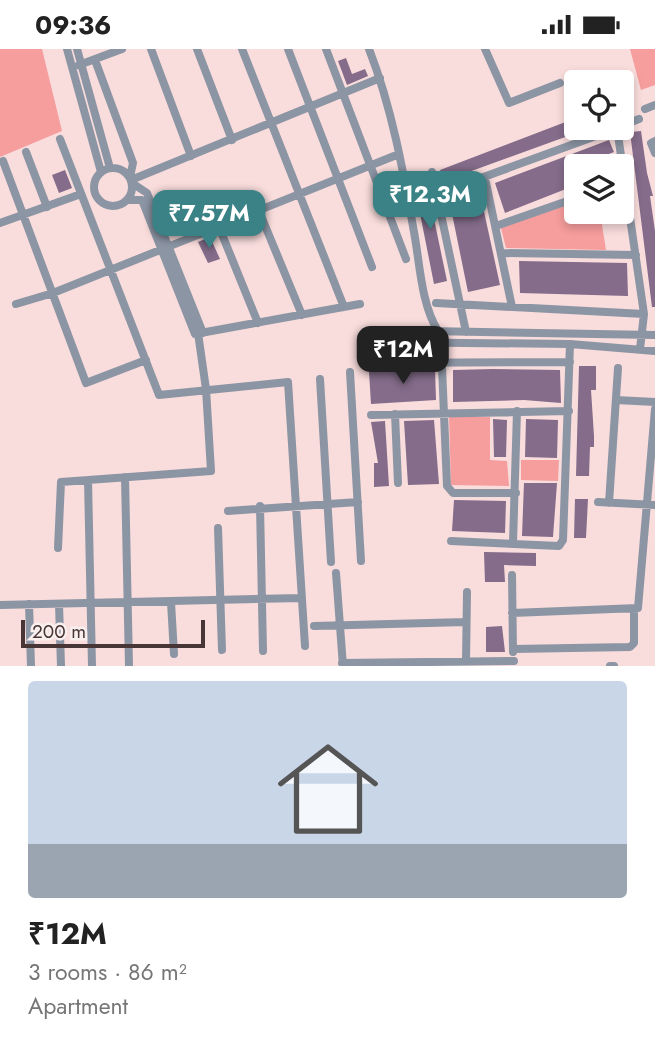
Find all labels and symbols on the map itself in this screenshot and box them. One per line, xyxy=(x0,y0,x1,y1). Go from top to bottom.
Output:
pin: ₹12.3M xyxy=(373,171,487,231)
pin: ₹7.57M xyxy=(152,191,266,250)
pin: ₹12M xyxy=(362,327,444,386)
scale bar xyxy=(21,617,205,649)

